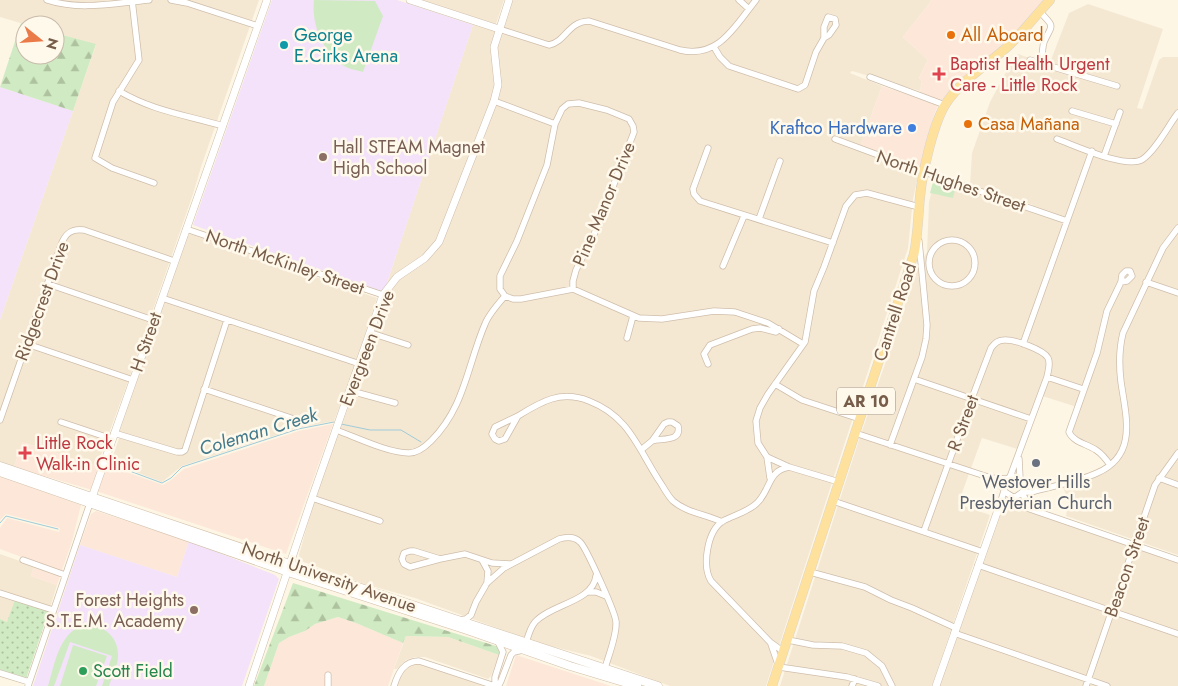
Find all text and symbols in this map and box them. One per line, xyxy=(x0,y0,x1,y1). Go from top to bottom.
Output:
north arrow xyxy=(15,15,65,65)
place label: George E.Cirks Arena xyxy=(294,22,398,69)
place label: All Aboard xyxy=(961,22,1044,48)
marker: All Aboard xyxy=(945,29,957,41)
text: N xyxy=(41,36,64,52)
marker: George E.Cirks Arena xyxy=(278,39,290,51)
place label: Baptist Health Urgent Care - Little Rock xyxy=(950,51,1110,98)
marker: Baptist Health Urgent Care - Little Rock xyxy=(932,67,946,81)
place label: Casa Mañana xyxy=(978,111,1080,137)
place label: Kraftco Hardware xyxy=(770,115,902,141)
marker: Casa Mañana xyxy=(962,118,974,130)
marker: Kraftco Hardware xyxy=(906,122,918,134)
place label: Hall STEAM Magnet High School xyxy=(333,134,485,181)
street label: Pine Manor Drive xyxy=(566,138,642,270)
street label: North Hughes Street xyxy=(873,143,1030,219)
marker: Hall STEAM Magnet High School xyxy=(317,151,329,163)
street label: North McKinley Street xyxy=(202,223,368,302)
street label: Ridgecrest Drive xyxy=(8,238,76,364)
street label: Cantrell Road xyxy=(867,259,923,365)
street label: Evergreen Drive xyxy=(333,286,401,410)
street label: H Street xyxy=(124,308,168,375)
road number: AR 10 xyxy=(837,388,895,414)
street label: R Street xyxy=(941,390,985,455)
water label: Coleman Creek xyxy=(196,400,322,462)
place label: Little Rock Walk-in Clinic xyxy=(36,430,140,477)
marker: Little Rock Walk-in Clinic xyxy=(18,446,32,460)
marker: Westover Hills Presbyterian Church xyxy=(1030,457,1042,469)
place label: Westover Hills Presbyterian Church xyxy=(960,469,1112,516)
street label: Beacon Street xyxy=(1098,513,1156,620)
street label: North University Avenue xyxy=(238,535,420,619)
place label: Forest Heights S.T.E.M. Academy xyxy=(46,587,184,634)
marker: Forest Heights S.T.E.M. Academy xyxy=(188,604,200,616)
place label: Scott Field xyxy=(93,658,173,684)
marker: Scott Field xyxy=(77,665,89,677)

